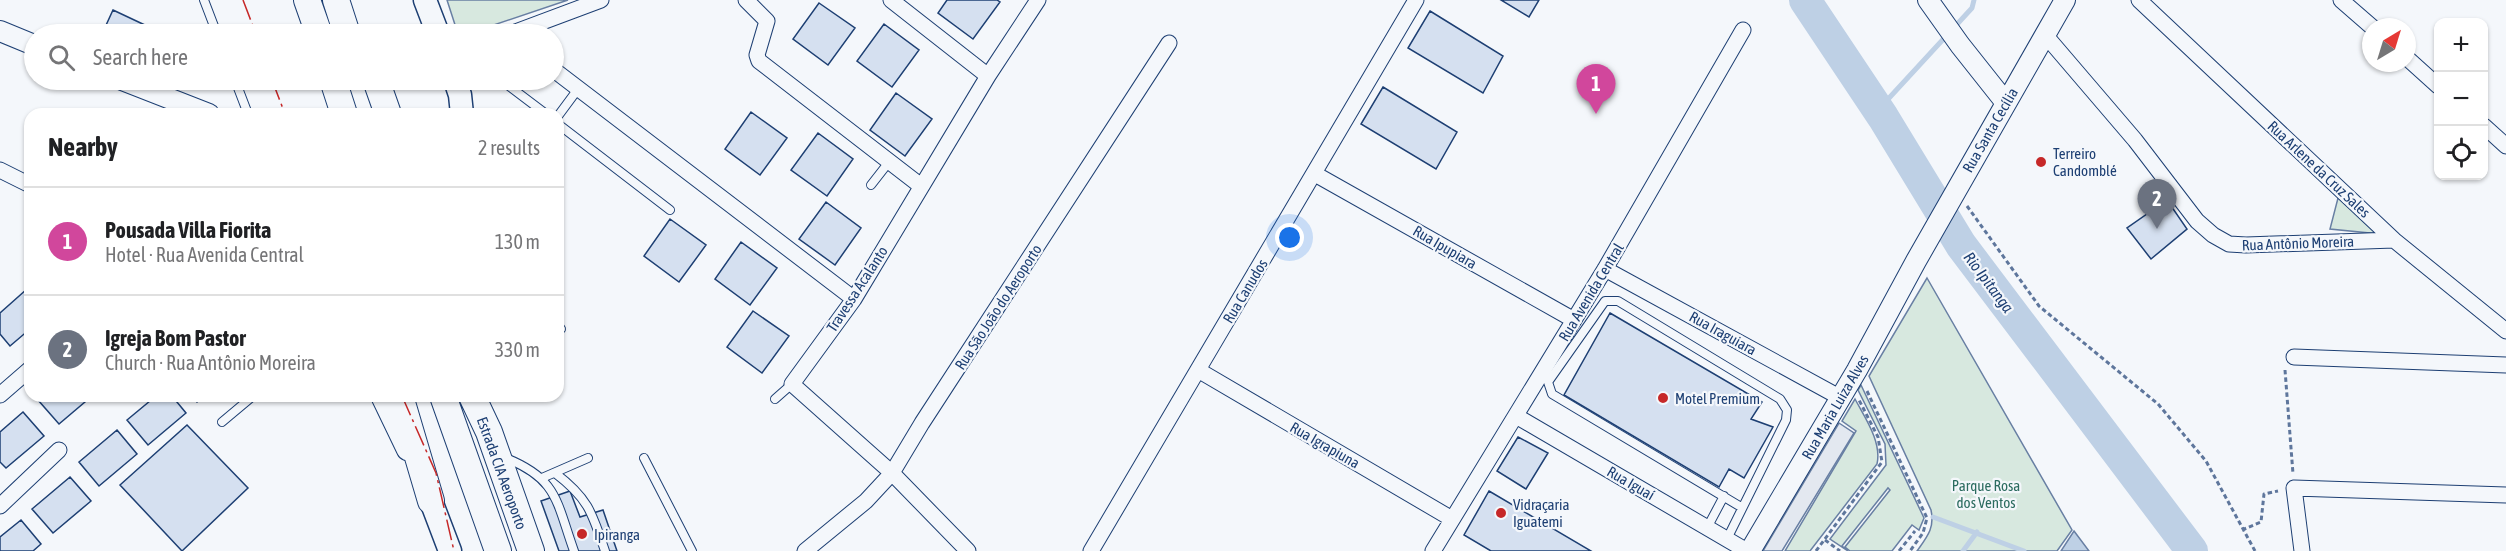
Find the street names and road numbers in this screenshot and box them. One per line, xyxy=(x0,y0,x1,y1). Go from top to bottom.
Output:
street label: Rua Santa Cecília xyxy=(1959,85,2021,175)
street label: Rua Arlene da Cruz Sales xyxy=(2264,117,2374,221)
street label: Rua Ipupiara xyxy=(1410,222,1480,272)
street label: Rua Antônio Moreira xyxy=(2242,233,2354,253)
street label: Rua Avenida Central xyxy=(1555,240,1627,344)
street label: Rua São João do Aeroporto xyxy=(951,241,1045,373)
street label: Travessa Acalanto xyxy=(823,243,891,335)
street label: Rua Canudos xyxy=(1219,256,1271,326)
street label: Rua Iraguiara xyxy=(1687,308,1759,358)
street label: Rua Maria Luiza Alves xyxy=(1798,352,1872,462)
street label: Estrada CIA Aeroporto xyxy=(474,414,530,532)
street label: Rua Igrapiuna xyxy=(1287,418,1363,472)
street label: Rua Iguaí xyxy=(1604,463,1658,504)

